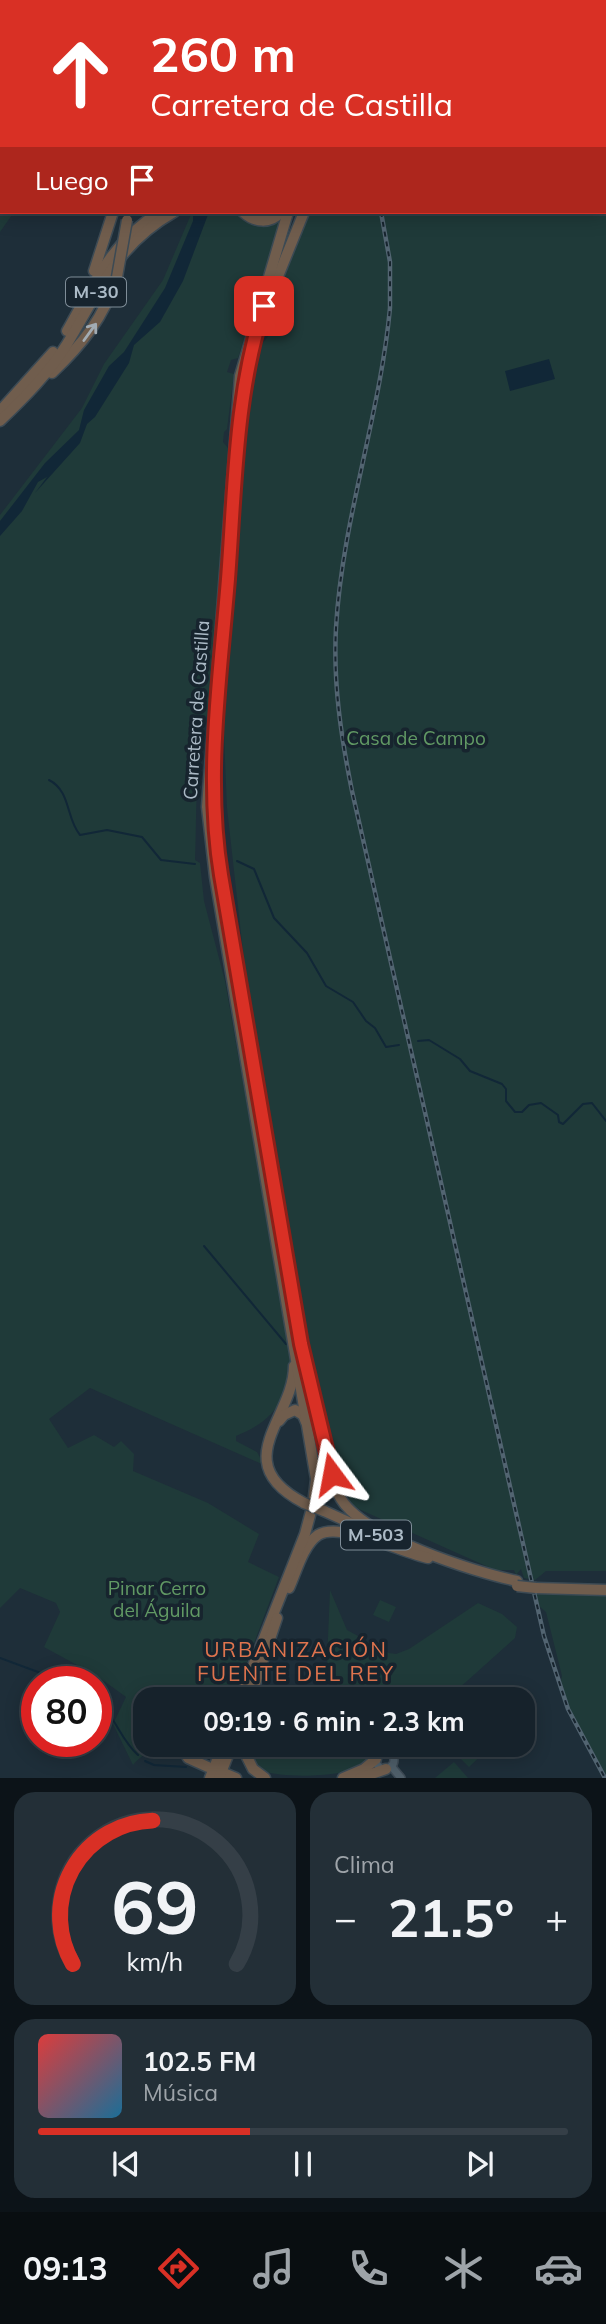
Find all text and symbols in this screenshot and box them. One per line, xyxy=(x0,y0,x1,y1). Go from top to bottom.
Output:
text: 260 m xyxy=(150,23,296,84)
icon: ahead xyxy=(35,28,126,119)
text: Carretera de Castilla xyxy=(150,84,453,124)
icon: arrive xyxy=(123,161,161,199)
text: Luego xyxy=(35,164,109,197)
pin xyxy=(234,276,294,336)
road number: M-30 xyxy=(66,278,126,306)
icon: arrive xyxy=(245,287,283,325)
one-way arrow xyxy=(83,323,97,342)
street label: Carretera de Castilla xyxy=(178,619,214,801)
park label: Casa de Campo xyxy=(346,726,486,750)
position arrow xyxy=(295,1437,369,1511)
road number: M-503 xyxy=(341,1520,411,1550)
park label: Pinar Cerro del Águila xyxy=(108,1576,206,1622)
district label: URBANIZACIÓN FUENTE DEL REY xyxy=(197,1636,395,1686)
speed limit sign: 80 xyxy=(21,1666,112,1757)
text: 09:19 · 6 min · 2.3 km xyxy=(203,1705,465,1738)
text: Clima xyxy=(334,1850,395,1879)
text: 69 xyxy=(111,1862,199,1953)
text: 21.5° xyxy=(388,1885,514,1950)
text: − xyxy=(334,1894,357,1942)
text: + xyxy=(545,1894,568,1942)
text: km/h xyxy=(127,1946,183,1977)
text: 102.5 FM xyxy=(143,2045,256,2078)
text: Música xyxy=(143,2078,218,2107)
icon: previous xyxy=(107,2145,145,2183)
icon: pause xyxy=(284,2145,322,2183)
icon: next xyxy=(461,2145,499,2183)
icon: directions xyxy=(154,2244,203,2293)
icon: music xyxy=(249,2244,298,2293)
icon: phone xyxy=(344,2244,393,2293)
icon: climate xyxy=(439,2244,488,2293)
icon: car xyxy=(534,2244,583,2293)
text: 09:13 xyxy=(23,2248,108,2288)

